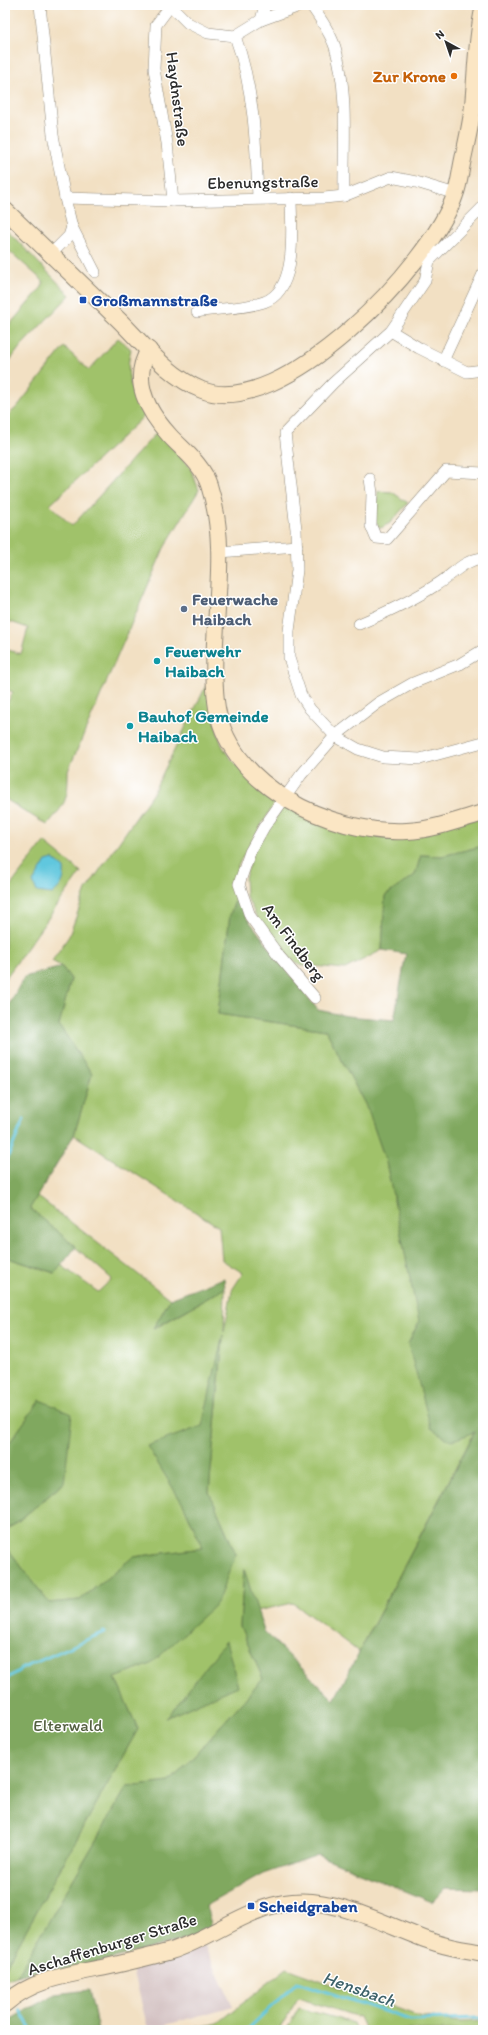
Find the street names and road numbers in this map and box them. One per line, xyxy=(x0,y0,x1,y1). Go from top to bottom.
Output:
street label: Haydnstraße xyxy=(162,51,194,147)
street label: Ebenungstraße xyxy=(207,171,319,193)
street label: Am Findberg xyxy=(258,899,330,985)
street label: Aschaffenburger Straße xyxy=(25,1909,199,1979)

